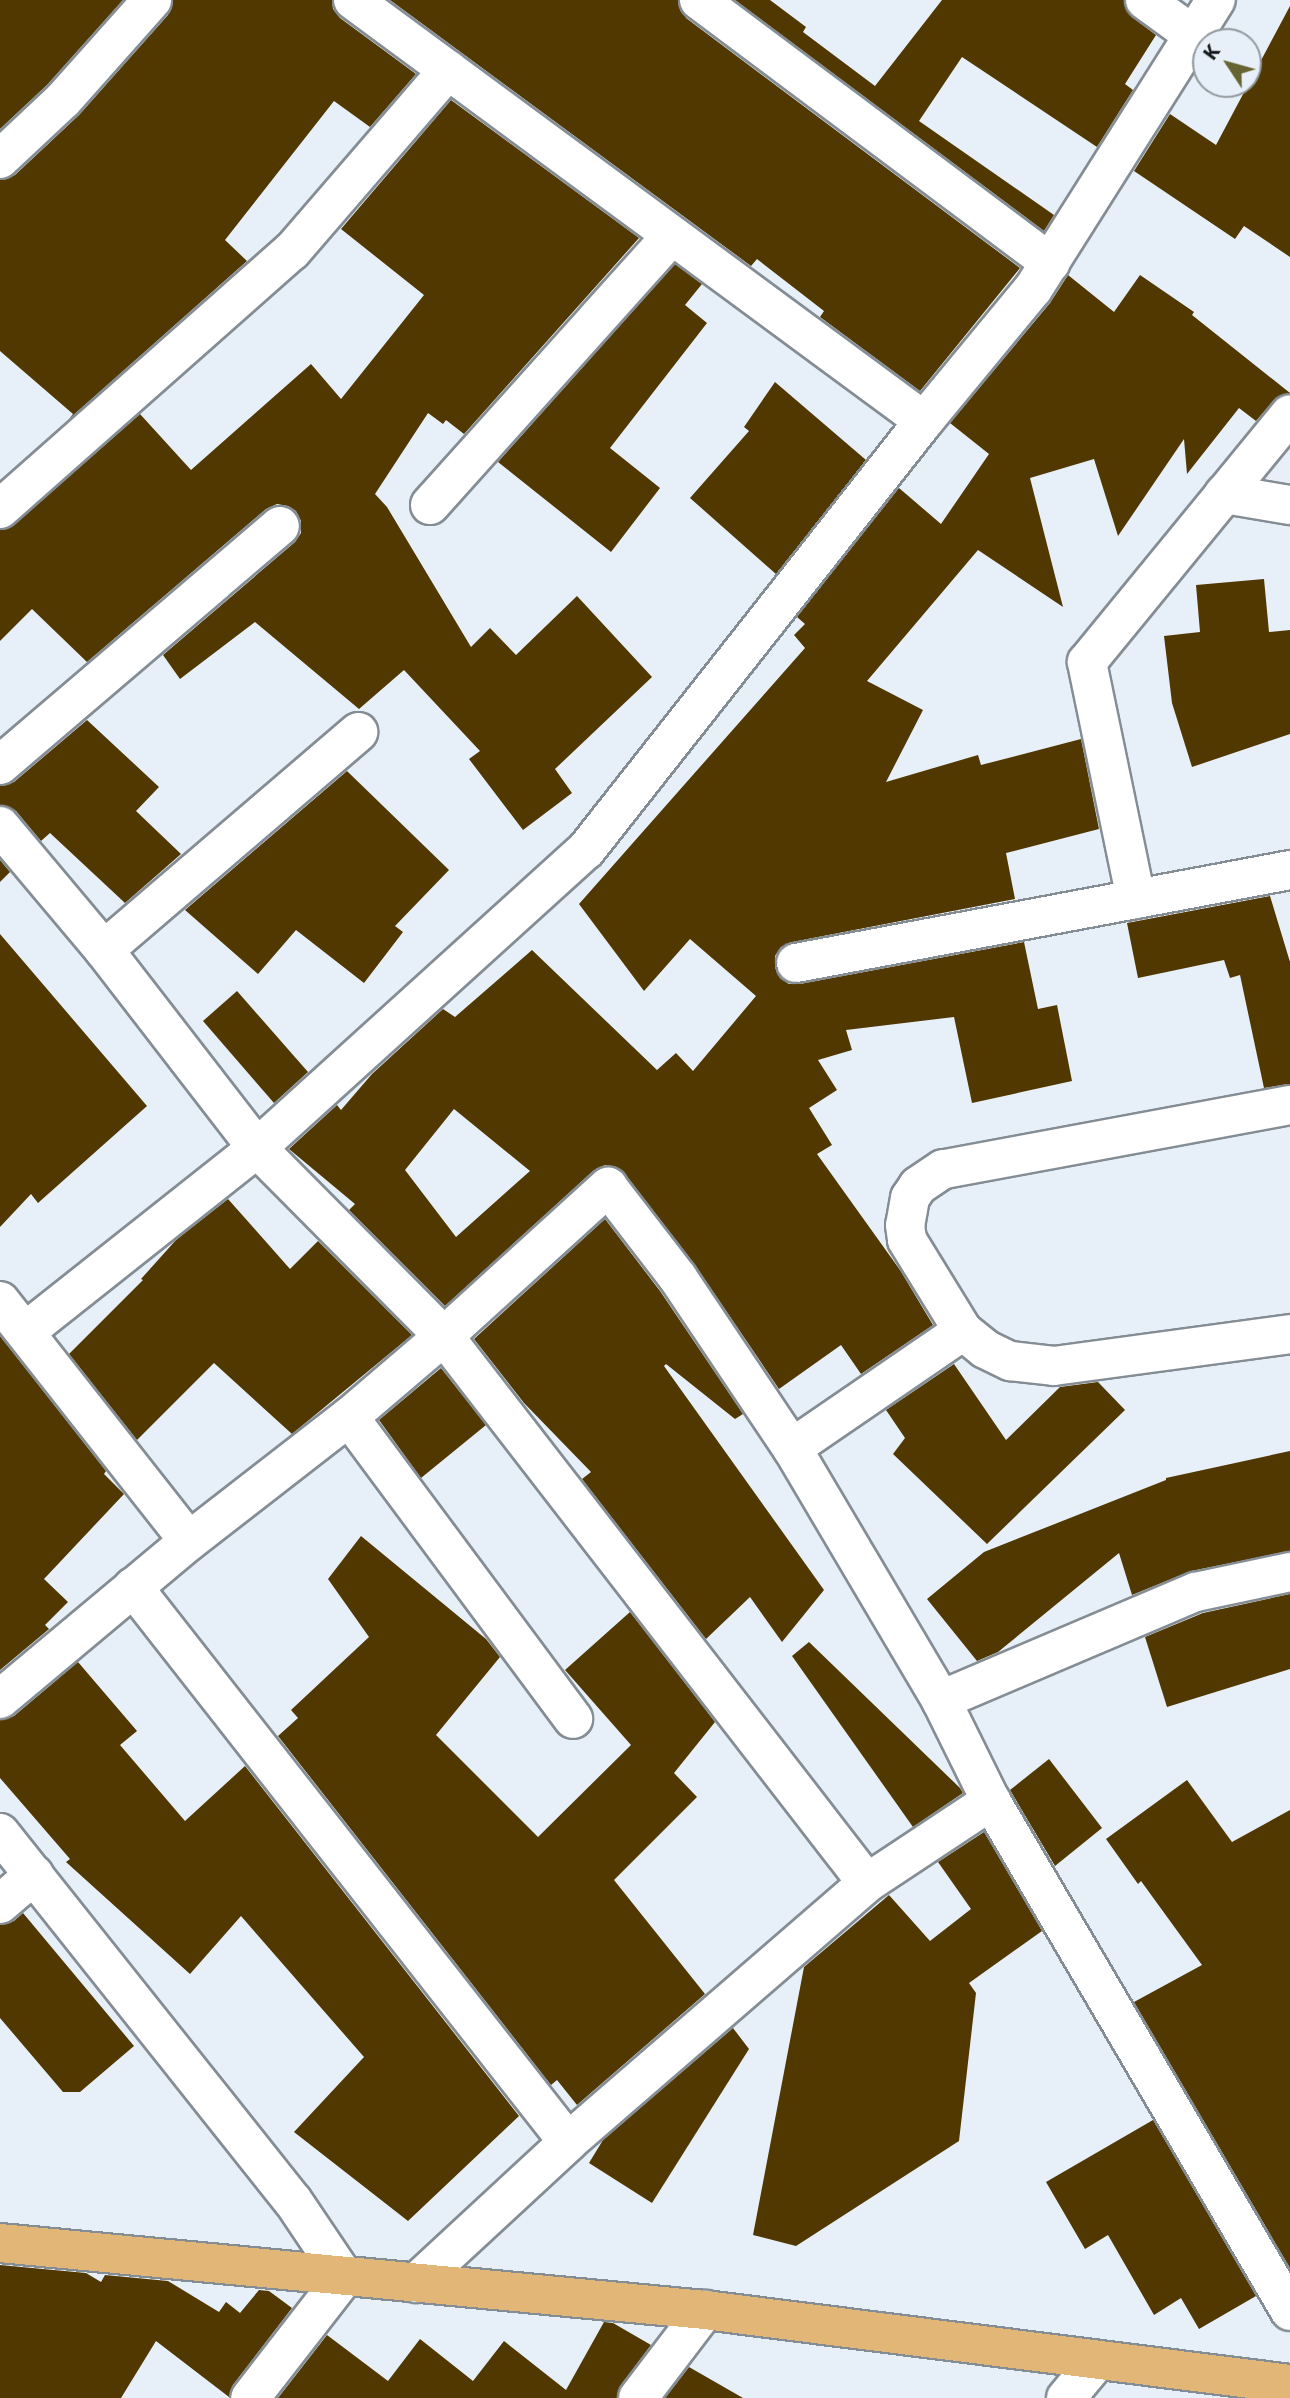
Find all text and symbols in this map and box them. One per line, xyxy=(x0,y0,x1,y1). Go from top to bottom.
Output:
north arrow xyxy=(1192,28,1262,98)
text: K xyxy=(1198,39,1224,64)

